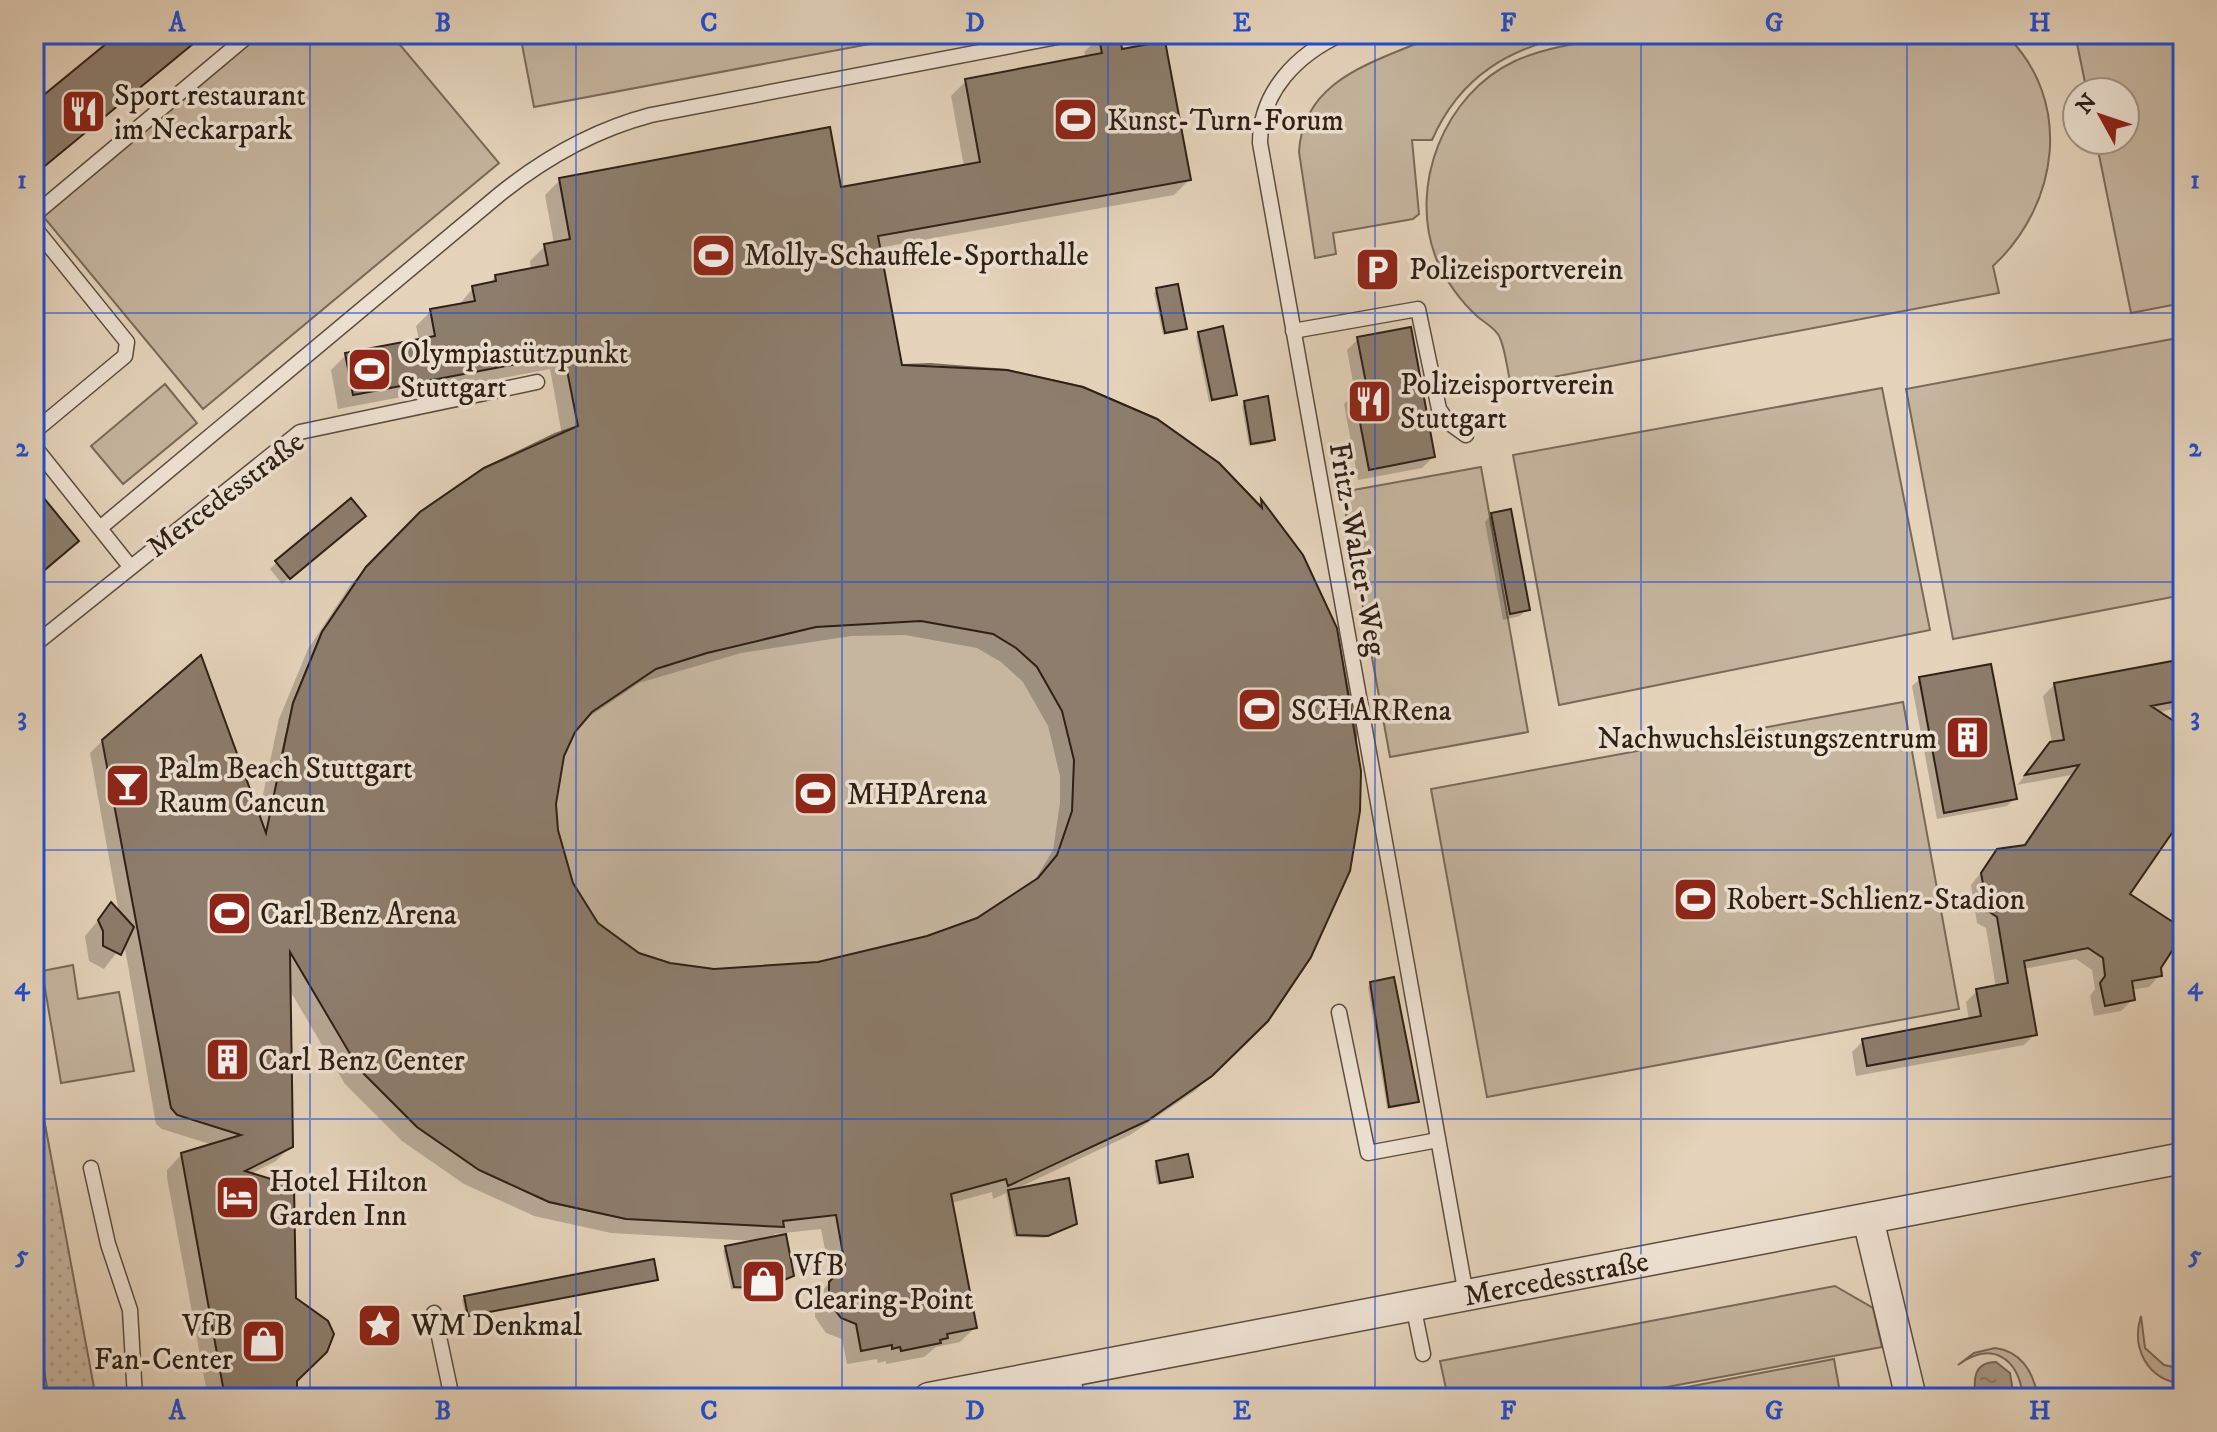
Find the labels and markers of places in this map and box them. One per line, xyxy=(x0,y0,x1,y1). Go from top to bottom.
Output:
place label: Sport restaurant im Neckarpark xyxy=(114,78,306,149)
restaurant icon: Sport restaurant im Neckarpark xyxy=(59,88,107,136)
sports icon: Kunst-Turn-Forum xyxy=(1052,96,1100,144)
place label: Kunst-Turn-Forum xyxy=(1107,103,1344,140)
sports icon: Molly-Schauffele-Sporthalle xyxy=(689,231,737,279)
place label: Molly-Schauffele-Sporthalle xyxy=(744,238,1089,275)
parking icon: Polizeisportverein xyxy=(1354,245,1402,293)
place label: Polizeisportverein xyxy=(1409,252,1623,289)
place label: Olympiastützpunkt Stuttgart xyxy=(400,336,628,407)
sports icon: Olympiastützpunkt Stuttgart xyxy=(345,346,393,394)
place label: Polizeisportverein Stuttgart xyxy=(1400,367,1614,438)
restaurant icon: Polizeisportverein Stuttgart xyxy=(1345,377,1393,425)
sports icon: SCHARRena xyxy=(1236,686,1284,734)
place label: SCHARRena xyxy=(1291,693,1452,730)
building icon: Nachwuchsleistungszentrum xyxy=(1944,714,1992,762)
place label: Nachwuchsleistungszentrum xyxy=(1597,721,1937,758)
place label: Palm Beach Stuttgart Raum Cancun xyxy=(158,751,413,822)
bar icon: Palm Beach Stuttgart Raum Cancun xyxy=(103,761,151,809)
sports icon: MHPArena xyxy=(792,770,840,818)
place label: MHPArena xyxy=(847,777,988,814)
sports icon: Robert-Schlienz-Stadion xyxy=(1671,875,1719,923)
place label: Robert-Schlienz-Stadion xyxy=(1726,882,2026,919)
sports icon: Carl Benz Arena xyxy=(205,890,253,938)
place label: Carl Benz Arena xyxy=(260,897,457,934)
building icon: Carl Benz Center xyxy=(203,1036,251,1084)
place label: Carl Benz Center xyxy=(258,1043,465,1080)
place label: Hotel Hilton Garden Inn xyxy=(269,1164,428,1235)
hotel icon: Hotel Hilton Garden Inn xyxy=(214,1174,262,1222)
place label: VfB Clearing-Point xyxy=(793,1248,974,1319)
shop icon: VfB Clearing-Point xyxy=(739,1258,787,1306)
place icon: WM Denkmal xyxy=(356,1301,404,1349)
place label: VfB Fan-Center xyxy=(94,1308,233,1379)
place label: WM Denkmal xyxy=(410,1308,582,1345)
shop icon: VfB Fan-Center xyxy=(240,1318,288,1366)

